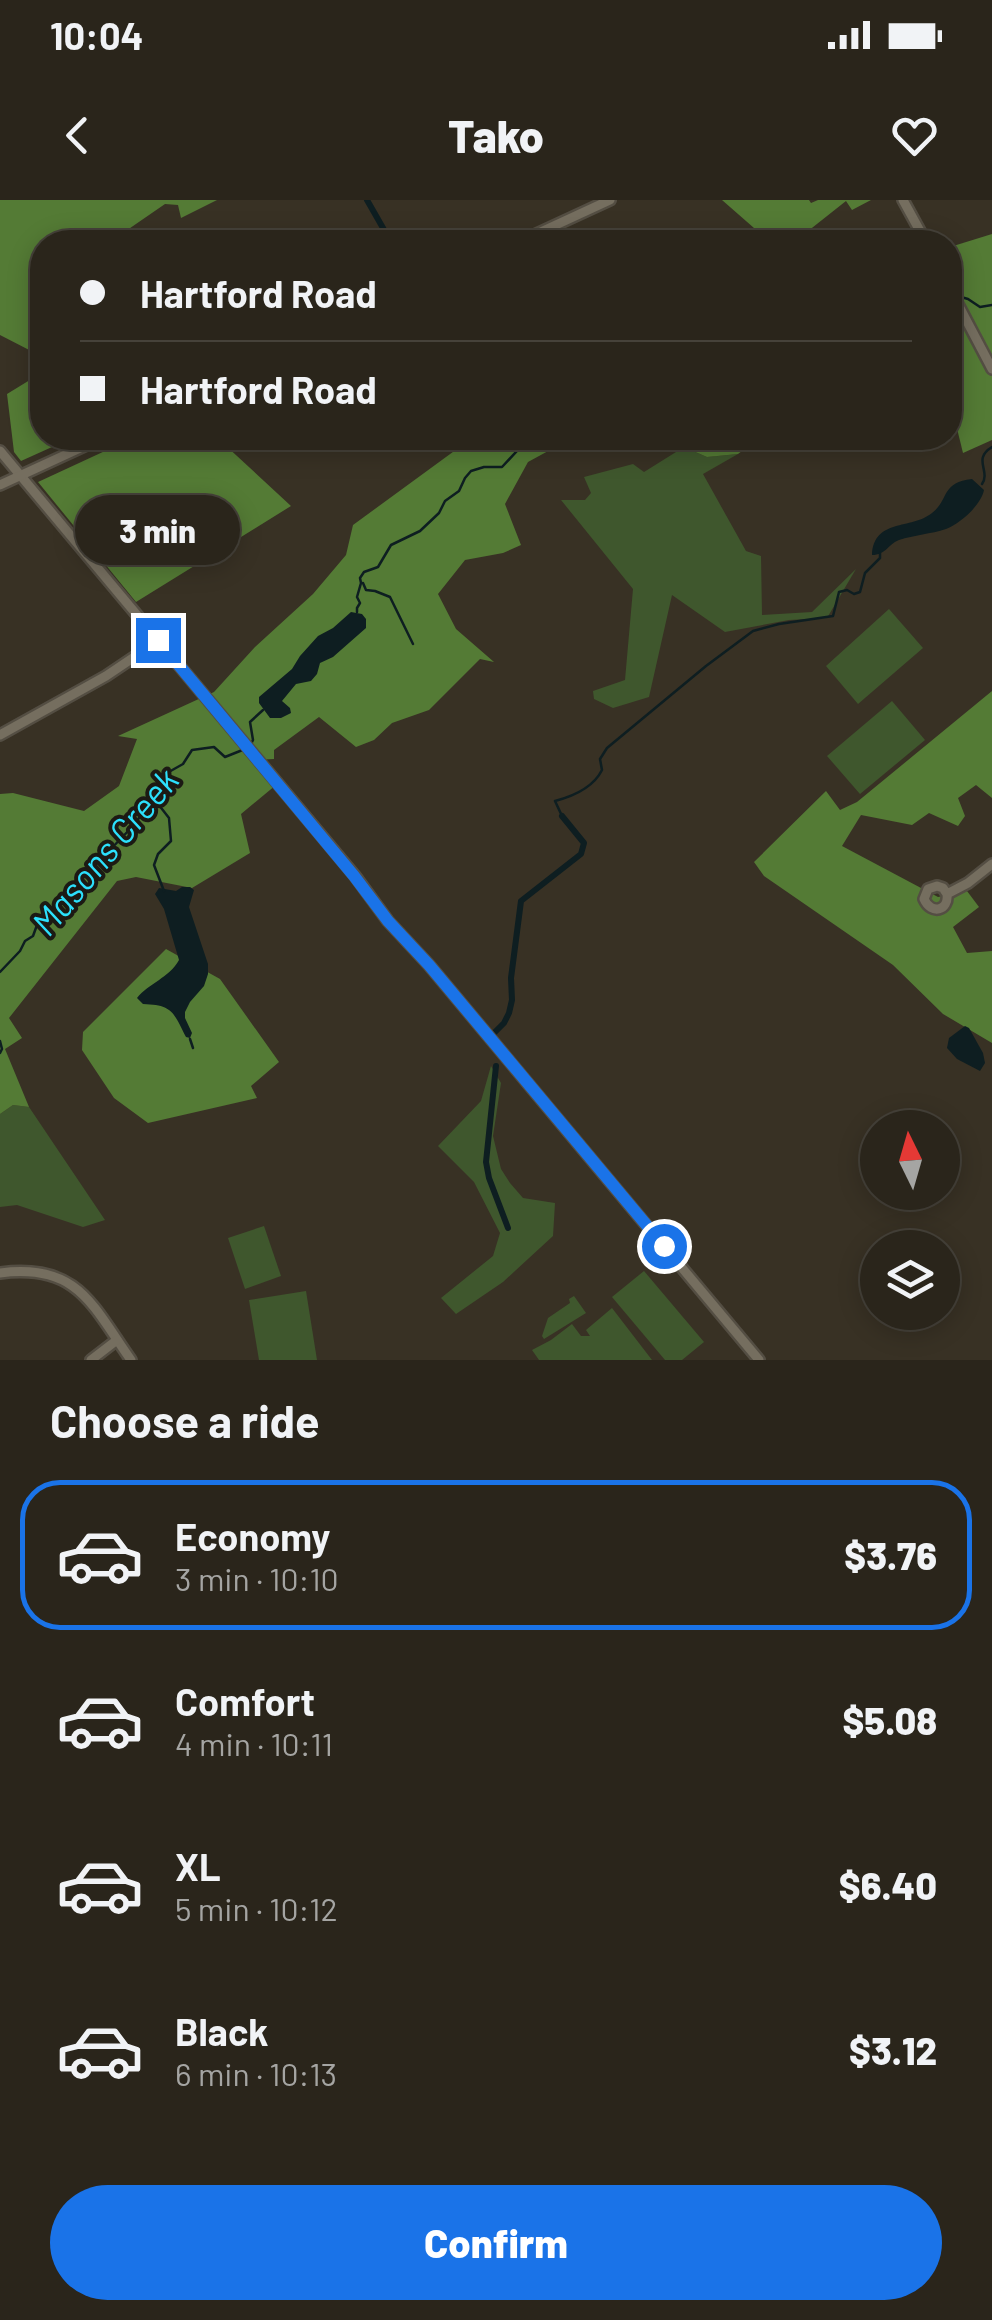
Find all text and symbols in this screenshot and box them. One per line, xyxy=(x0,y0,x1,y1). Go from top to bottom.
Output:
text: 10:04 xyxy=(50,12,144,58)
icon: back xyxy=(50,108,105,163)
text: Tako xyxy=(448,108,544,162)
icon: heart xyxy=(887,108,942,163)
text: Hartford Road xyxy=(140,270,377,316)
text: Hartford Road xyxy=(140,366,377,412)
callout: 3 min xyxy=(76,495,240,565)
text: 3 min xyxy=(119,511,196,549)
route end xyxy=(136,618,181,663)
water label: Masons Creek xyxy=(22,759,186,943)
north arrow xyxy=(860,1110,960,1210)
map controls xyxy=(860,1110,960,1330)
route start xyxy=(642,1224,687,1269)
button: layers xyxy=(860,1230,960,1330)
text: Choose a ride xyxy=(50,1393,320,1447)
icon: car xyxy=(55,1510,145,1600)
text: Economy xyxy=(175,1513,330,1559)
text: $3.76 xyxy=(844,1532,937,1578)
text: 3 min · 10:10 xyxy=(175,1559,339,1597)
icon: car xyxy=(55,1675,145,1765)
text: Comfort xyxy=(175,1678,315,1724)
text: $5.08 xyxy=(842,1697,937,1743)
text: 4 min · 10:11 xyxy=(175,1724,333,1762)
icon: car xyxy=(55,1840,145,1930)
text: XL xyxy=(175,1843,221,1889)
text: $6.40 xyxy=(839,1862,937,1908)
text: 5 min · 10:12 xyxy=(175,1889,338,1927)
icon: car xyxy=(55,2005,145,2095)
text: Black xyxy=(175,2008,269,2054)
text: $3.12 xyxy=(849,2027,937,2073)
text: 6 min · 10:13 xyxy=(175,2054,337,2092)
button: Confirm xyxy=(50,2185,942,2300)

